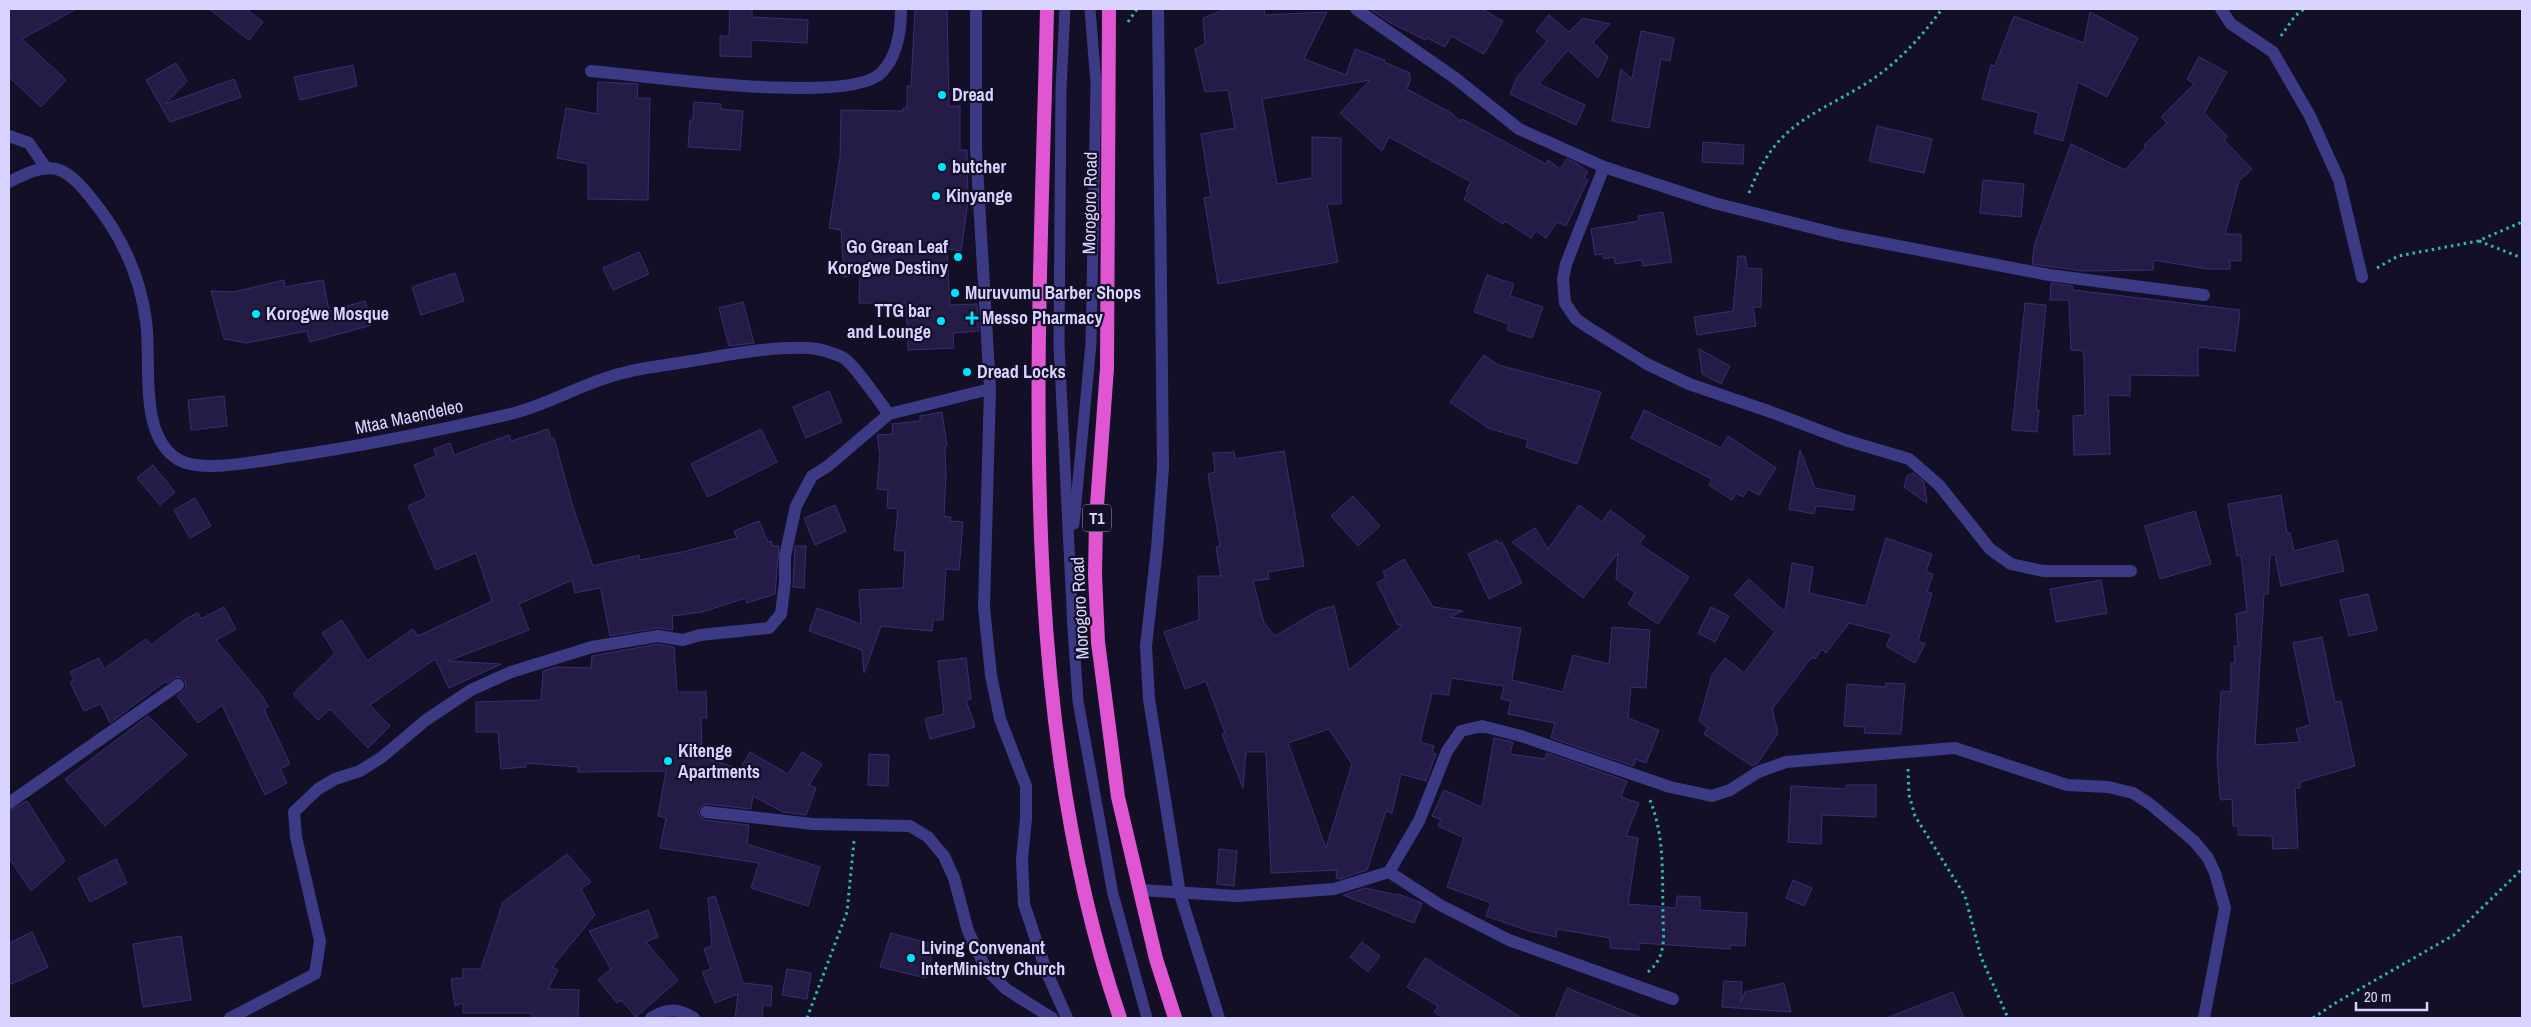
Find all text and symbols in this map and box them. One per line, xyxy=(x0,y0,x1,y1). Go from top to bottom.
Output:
place label: Dread xyxy=(952,82,994,107)
marker: Dread xyxy=(936,89,948,101)
street label: Morogoro Road xyxy=(1076,152,1103,254)
place label: butcher xyxy=(952,154,1006,179)
marker: butcher xyxy=(936,161,948,173)
place label: Kinyange xyxy=(946,183,1012,208)
marker: Kinyange xyxy=(930,190,942,202)
place label: Go Grean Leaf Korogwe Destiny xyxy=(827,234,949,280)
marker: Go Grean Leaf Korogwe Destiny xyxy=(952,251,964,263)
place label: Muruvumu Barber Shops xyxy=(965,280,1141,305)
marker: Muruvumu Barber Shops xyxy=(949,287,961,299)
place label: TTG bar and Lounge xyxy=(847,298,931,344)
place label: Korogwe Mosque xyxy=(266,301,389,326)
place label: Messo Pharmacy xyxy=(982,305,1103,330)
marker: Korogwe Mosque xyxy=(250,308,262,320)
marker: Messo Pharmacy xyxy=(966,312,978,324)
marker: TTG bar and Lounge xyxy=(935,315,947,327)
place label: Dread Locks xyxy=(977,359,1066,384)
marker: Dread Locks xyxy=(961,366,973,378)
street label: Mtaa Maendeleo xyxy=(353,393,465,440)
road number: T1 xyxy=(1083,504,1111,532)
street label: Morogoro Road xyxy=(1064,556,1095,660)
place label: Kitenge Apartments xyxy=(678,738,760,784)
marker: Kitenge Apartments xyxy=(662,755,674,767)
place label: Living Convenant InterMinistry Church xyxy=(921,935,1065,981)
marker: Living Convenant InterMinistry Church xyxy=(905,952,917,964)
scale bar xyxy=(2356,980,2427,1012)
text: 20 m xyxy=(2364,986,2391,1007)

